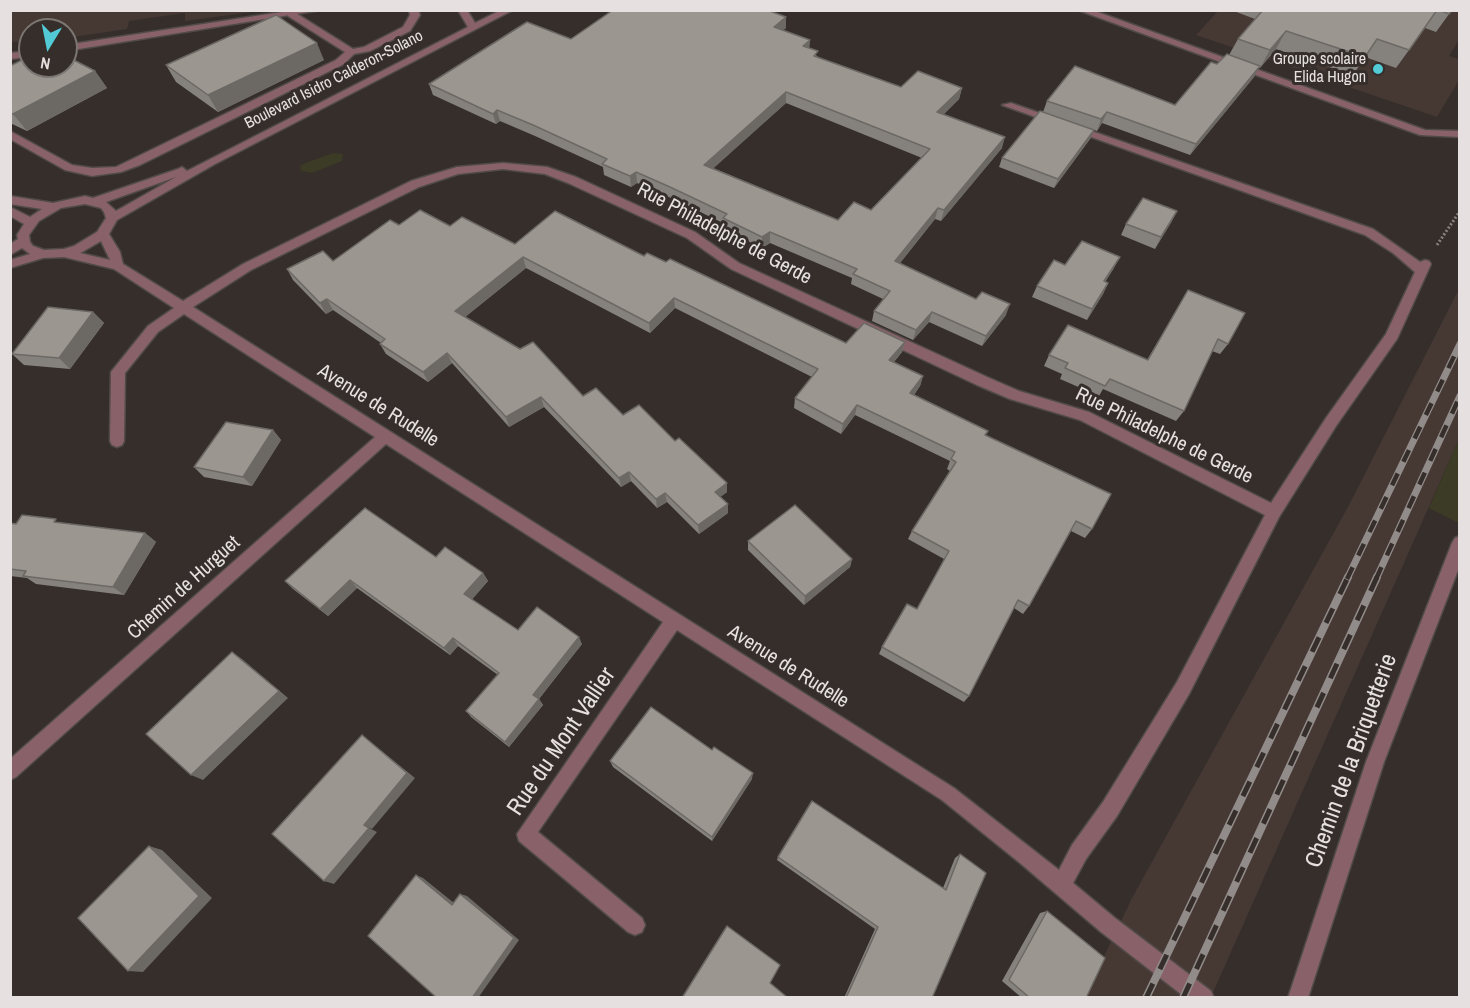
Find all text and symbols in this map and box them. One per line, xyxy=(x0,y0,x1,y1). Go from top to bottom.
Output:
north arrow xyxy=(18,18,78,78)
street label: Boulevard Isidro Calderon-Solano xyxy=(242,27,426,133)
place label: Groupe scolaire Elida Hugon xyxy=(1273,50,1366,88)
text: N xyxy=(39,52,52,75)
marker: Groupe scolaire Elida Hugon xyxy=(1371,62,1385,76)
street label: Rue Philadelphe de Gerde xyxy=(633,178,815,290)
street label: Avenue de Rudelle xyxy=(313,359,443,453)
street label: Rue Philadelphe de Gerde xyxy=(1071,383,1257,489)
street label: Chemin de Hurguet xyxy=(123,531,245,645)
street label: Avenue de Rudelle xyxy=(723,620,853,714)
street label: Chemin de la Briquetterie xyxy=(1300,650,1404,872)
street label: Rue du Mont Vallier xyxy=(502,662,622,822)

